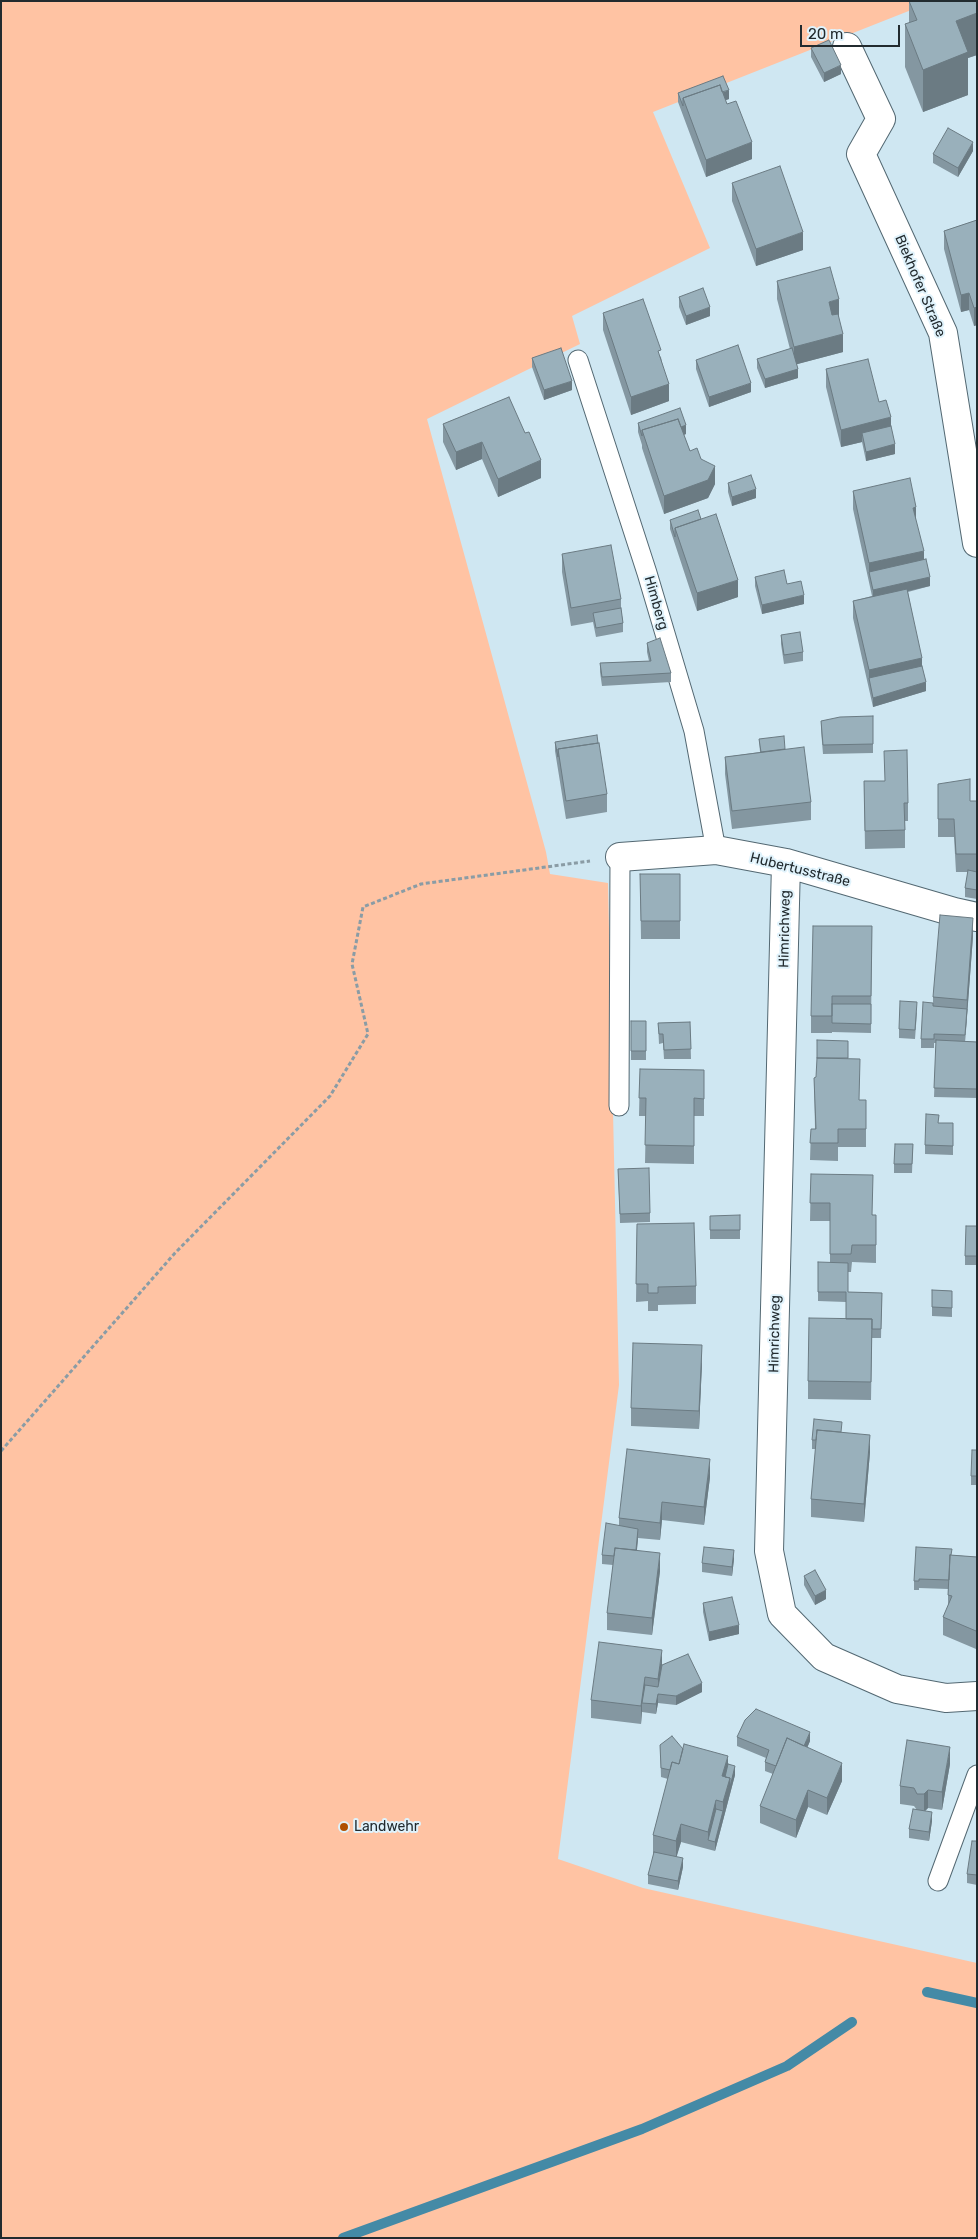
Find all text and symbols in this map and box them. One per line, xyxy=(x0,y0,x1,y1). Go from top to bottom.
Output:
scale bar xyxy=(803,15,903,47)
text: 20 m xyxy=(808,25,843,43)
street label: Biekhofer Straße xyxy=(891,232,949,340)
street label: Himberg xyxy=(640,574,672,632)
street label: Hubertusstraße xyxy=(748,849,852,891)
street label: Himrichweg xyxy=(776,890,794,968)
street label: Himrichweg xyxy=(766,1295,784,1373)
place label: Landwehr xyxy=(354,1819,419,1835)
marker: Landwehr xyxy=(338,1821,350,1833)

